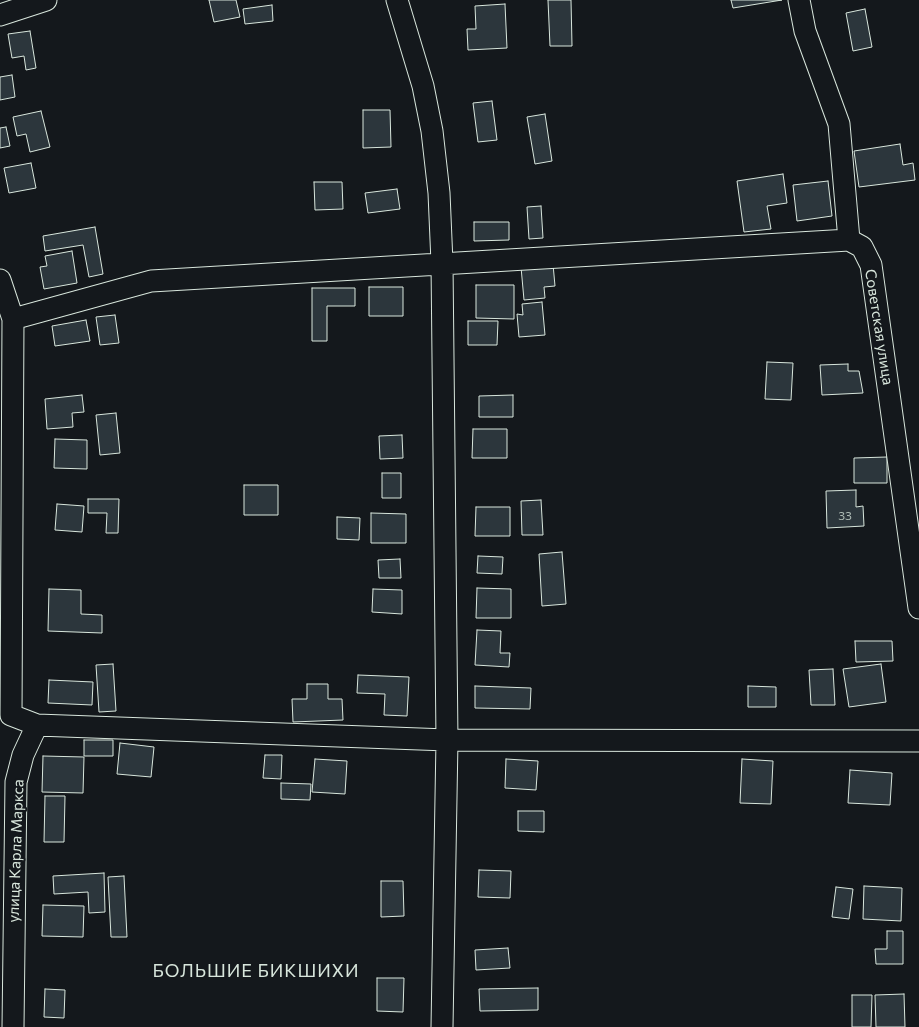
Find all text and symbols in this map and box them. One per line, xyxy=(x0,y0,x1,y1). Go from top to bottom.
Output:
street label: Советская улица xyxy=(861,268,897,386)
house number: 33 xyxy=(838,509,852,523)
street label: улица Карла Маркса xyxy=(5,779,27,923)
district label: БОЛЬШИЕ БИКШИХИ xyxy=(151,960,361,982)

